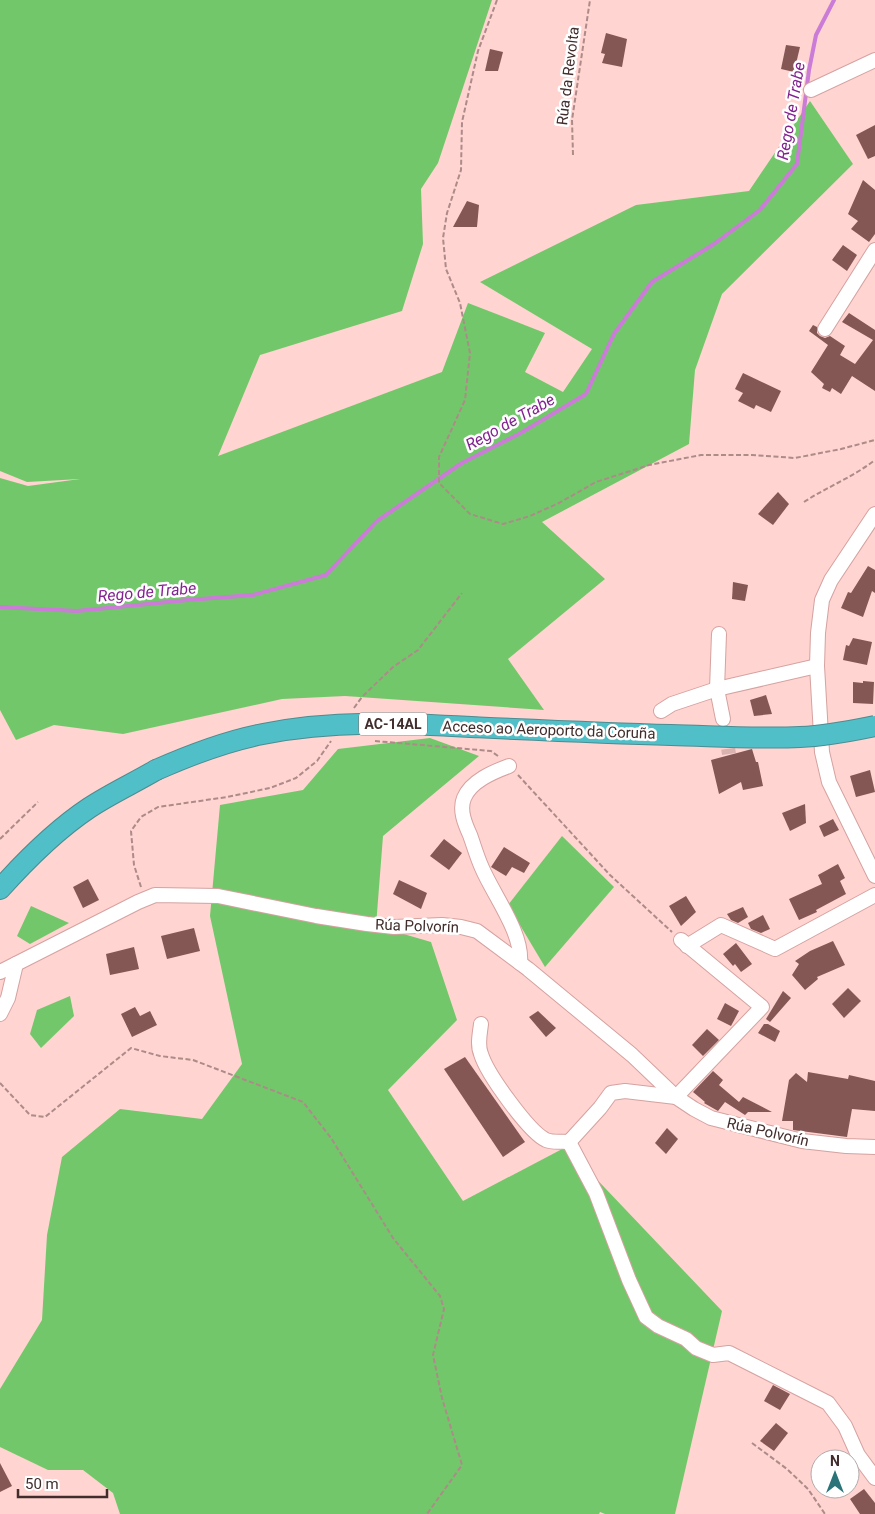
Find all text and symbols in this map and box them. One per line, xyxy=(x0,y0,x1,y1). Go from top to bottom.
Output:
street label: Rúa da Revolta xyxy=(553,26,583,126)
water label: Rego de Trabe xyxy=(773,61,809,161)
water label: Rego de Trabe xyxy=(462,390,558,454)
water label: Rego de Trabe xyxy=(97,578,197,606)
road number: AC-14AL xyxy=(359,712,427,736)
street label: Acceso ao Aeroporto da Coruña xyxy=(442,717,656,743)
street label: Rúa Polvorín xyxy=(375,916,459,936)
street label: Rúa Polvorín xyxy=(725,1114,811,1150)
north arrow xyxy=(810,1449,860,1499)
text: N xyxy=(830,1453,840,1469)
scale bar xyxy=(18,1466,106,1498)
text: 50 m xyxy=(25,1475,59,1493)

